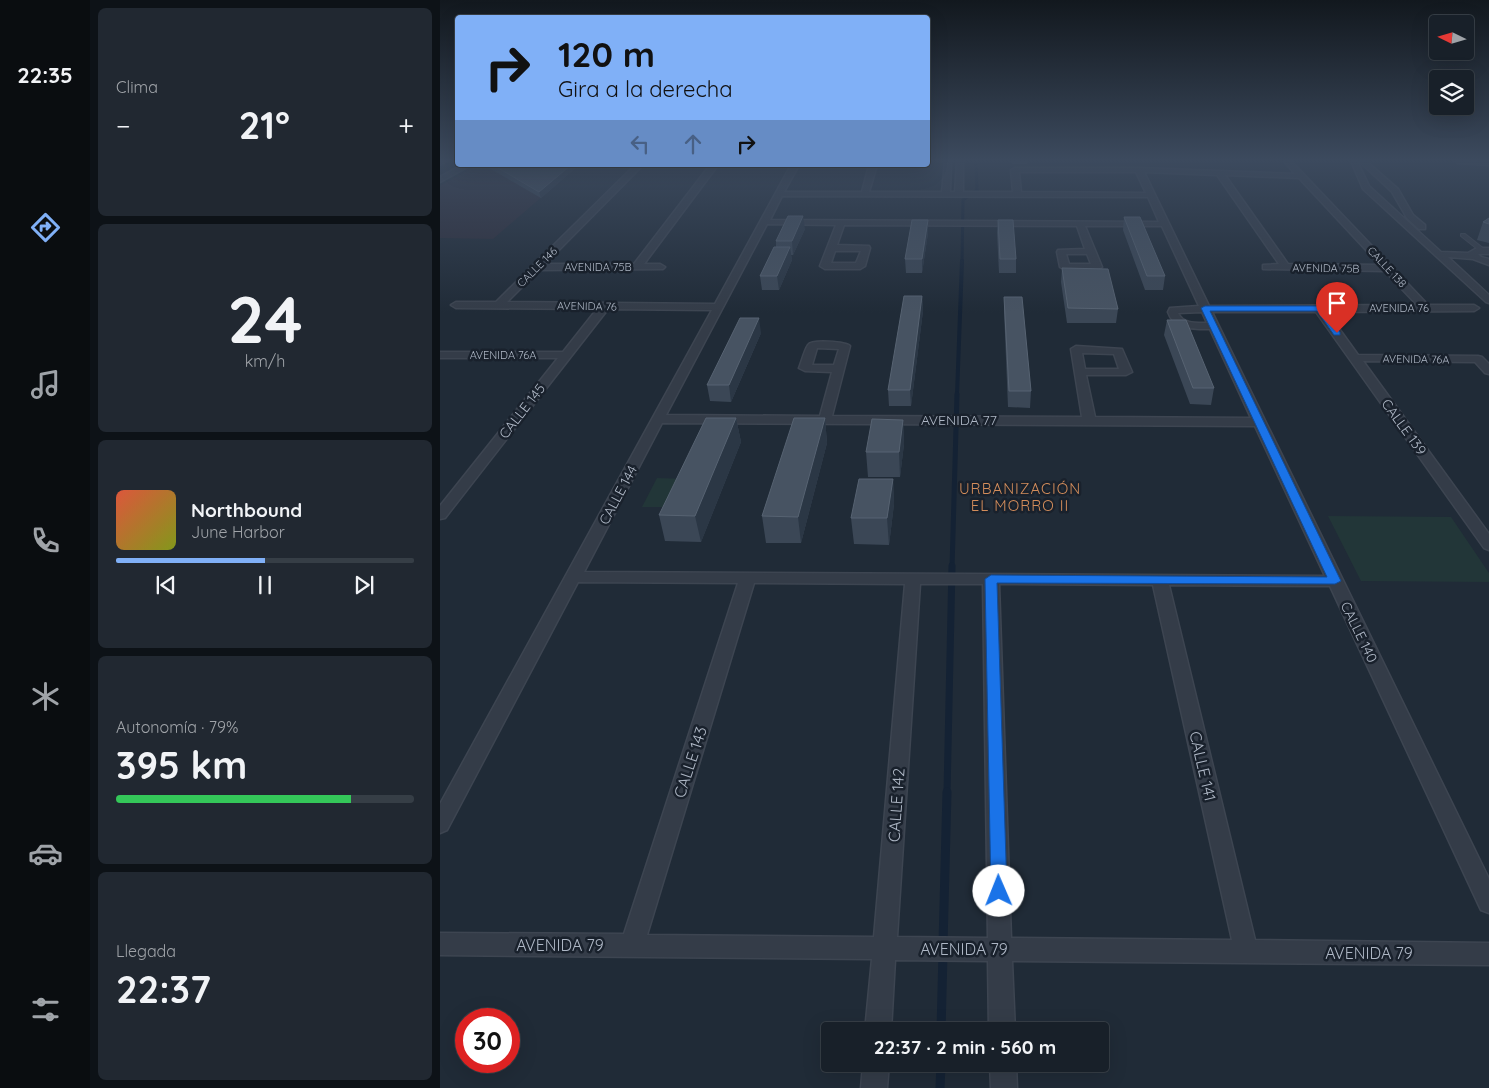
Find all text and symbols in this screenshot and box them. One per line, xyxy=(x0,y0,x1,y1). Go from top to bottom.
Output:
north arrow xyxy=(1429,15,1474,60)
map controls xyxy=(1429,15,1474,115)
text: 120 m xyxy=(558,32,655,76)
icon: right xyxy=(475,35,540,100)
text: 22:35 xyxy=(17,61,73,89)
button: layers xyxy=(1429,70,1474,115)
text: Gira a la derecha xyxy=(558,75,733,103)
text: Clima xyxy=(116,77,158,97)
text: 21° xyxy=(239,101,290,149)
text: − xyxy=(116,108,131,143)
text: + xyxy=(398,108,414,143)
icon: left xyxy=(626,130,654,158)
icon: ahead xyxy=(679,130,707,158)
icon: right xyxy=(732,130,760,158)
icon: directions xyxy=(28,210,63,245)
street label: CALLE 146 xyxy=(514,244,560,290)
street label: CALLE 138 xyxy=(1364,244,1410,290)
street label: AVENIDA 75B xyxy=(564,260,632,274)
street label: AVENIDA 75B xyxy=(1292,260,1360,276)
text: 24 xyxy=(227,278,303,359)
pin xyxy=(1316,282,1358,333)
icon: arrive xyxy=(1323,289,1351,317)
street label: AVENIDA 76 xyxy=(557,298,617,314)
street label: AVENIDA 76 xyxy=(1369,301,1429,315)
street label: AVENIDA 76A xyxy=(470,348,536,362)
text: km/h xyxy=(245,351,285,371)
street label: AVENIDA 76A xyxy=(1383,351,1449,367)
icon: music xyxy=(28,367,63,402)
street label: CALLE 145 xyxy=(495,380,549,442)
street label: CALLE 139 xyxy=(1378,395,1431,459)
street label: AVENIDA 77 xyxy=(921,411,997,429)
street label: CALLE 144 xyxy=(595,462,641,528)
district label: URBANIZACIÓN EL MORRO II xyxy=(959,479,1081,515)
text: Northbound xyxy=(191,498,302,522)
text: June Harbor xyxy=(191,522,285,542)
icon: phone xyxy=(28,523,63,558)
icon: previous xyxy=(152,571,180,599)
icon: pause xyxy=(251,571,279,599)
icon: next xyxy=(350,571,378,599)
street label: CALLE 140 xyxy=(1337,599,1381,665)
icon: climate xyxy=(28,679,63,714)
text: Autonomía · 79% xyxy=(116,717,238,737)
street label: CALLE 143 xyxy=(669,724,711,800)
street label: CALLE 141 xyxy=(1185,729,1221,803)
text: 395 km xyxy=(116,741,247,789)
street label: CALLE 142 xyxy=(883,767,909,843)
icon: car xyxy=(28,836,63,871)
position arrow xyxy=(972,864,1024,916)
street label: AVENIDA 79 xyxy=(516,935,604,955)
street label: AVENIDA 79 xyxy=(920,939,1008,959)
text: Llegada xyxy=(116,941,176,961)
street label: AVENIDA 79 xyxy=(1325,943,1413,963)
text: 22:37 xyxy=(116,965,211,1013)
icon: filters xyxy=(28,992,63,1027)
speed limit sign: 30 xyxy=(455,1008,520,1073)
text: 22:37 · 2 min · 560 m xyxy=(874,1035,1056,1059)

